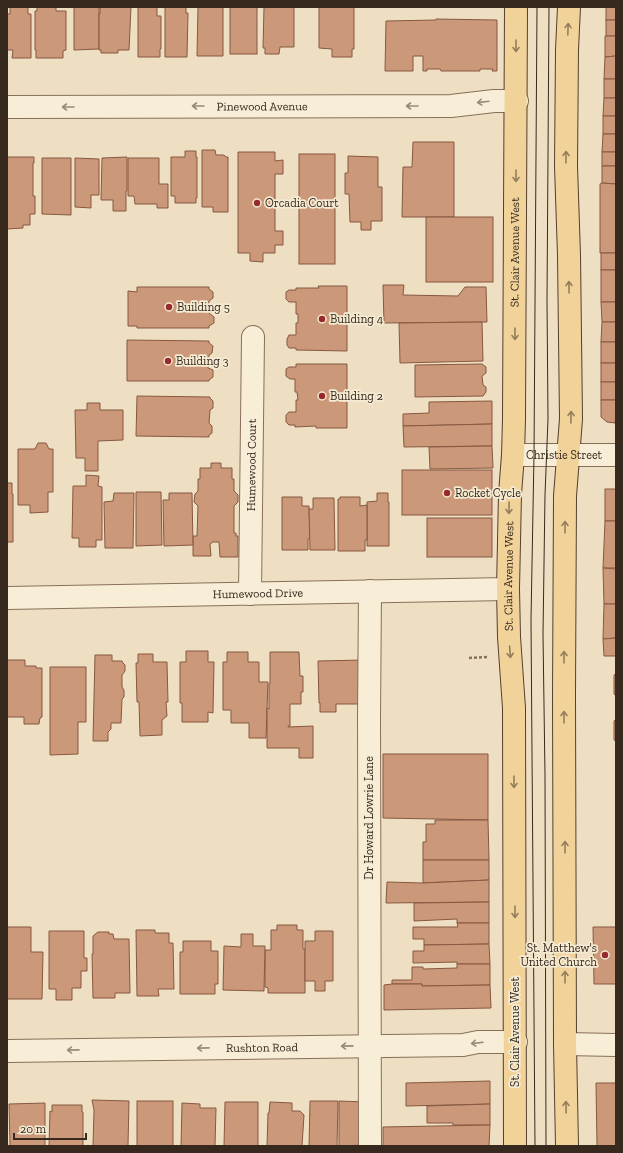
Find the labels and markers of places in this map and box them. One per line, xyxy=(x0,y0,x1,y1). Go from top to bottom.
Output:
place label: Orcadia Court xyxy=(265,196,339,210)
marker: Orcadia Court xyxy=(252,198,262,208)
place label: Building 5 xyxy=(177,300,230,314)
marker: Building 5 xyxy=(164,302,174,312)
place label: Building 4 xyxy=(330,312,384,326)
marker: Building 4 xyxy=(317,314,327,324)
place label: Building 3 xyxy=(176,354,229,368)
marker: Building 3 xyxy=(163,356,173,366)
place label: Building 2 xyxy=(330,389,383,403)
marker: Building 2 xyxy=(317,391,327,401)
place label: Rocket Cycle xyxy=(455,486,521,500)
marker: Rocket Cycle xyxy=(442,488,452,498)
place label: St. Matthew's United Church xyxy=(521,941,597,969)
marker: St. Matthew's United Church xyxy=(600,950,610,960)

